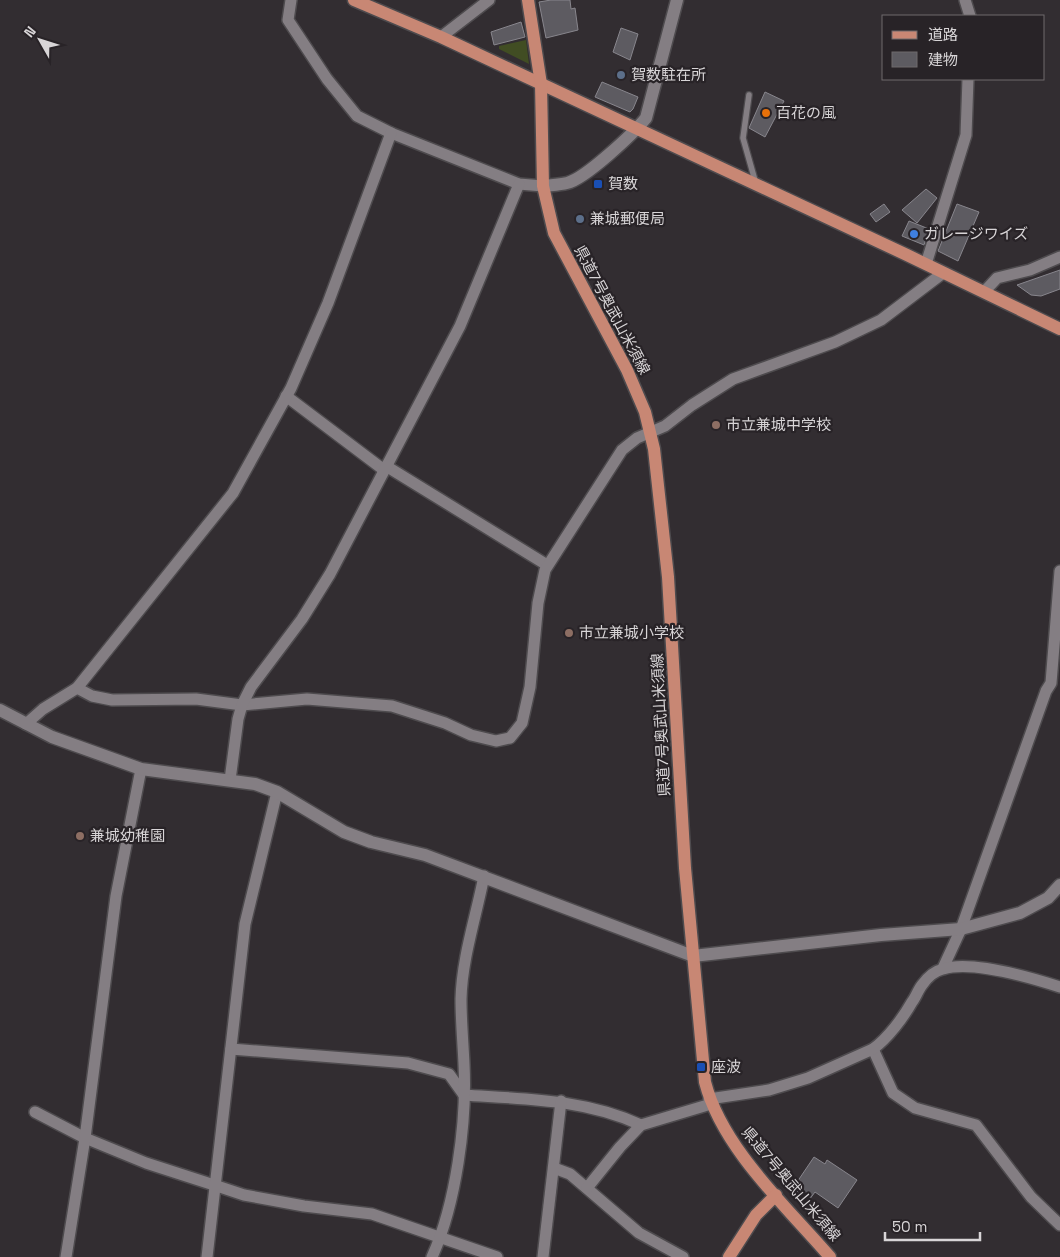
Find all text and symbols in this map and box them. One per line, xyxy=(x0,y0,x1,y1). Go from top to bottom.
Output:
north arrow xyxy=(15,15,65,65)
legend xyxy=(882,15,1045,80)
text: N xyxy=(20,23,40,41)
text: 道路 xyxy=(928,25,958,44)
text: 建物 xyxy=(928,50,958,69)
place label: 賀数駐在所 xyxy=(631,65,706,84)
marker: 賀数駐在所 xyxy=(615,69,627,81)
place label: 百花の風 xyxy=(776,103,836,122)
marker: 百花の風 xyxy=(760,107,772,119)
place label: 賀数 xyxy=(608,174,638,193)
marker: 賀数 xyxy=(592,178,604,190)
place label: 兼城郵便局 xyxy=(590,209,665,228)
marker: 兼城郵便局 xyxy=(574,213,586,225)
place label: ガレージワイズ xyxy=(924,224,1028,243)
marker: ガレージワイズ xyxy=(908,228,920,240)
street label: 県道7号奥武山米須線 xyxy=(570,242,655,378)
place label: 市立兼城中学校 xyxy=(726,415,831,434)
marker: 市立兼城中学校 xyxy=(710,419,722,431)
place label: 市立兼城小学校 xyxy=(579,623,684,642)
marker: 市立兼城小学校 xyxy=(563,627,575,639)
street label: 県道7号奥武山米須線 xyxy=(647,653,674,797)
place label: 兼城幼稚園 xyxy=(90,826,165,845)
marker: 兼城幼稚園 xyxy=(74,830,86,842)
place label: 座波 xyxy=(711,1057,741,1076)
marker: 座波 xyxy=(695,1061,707,1073)
street label: 県道7号奥武山米須線 xyxy=(738,1123,845,1245)
scale bar xyxy=(885,1210,980,1242)
text: 50 m xyxy=(892,1217,927,1236)

